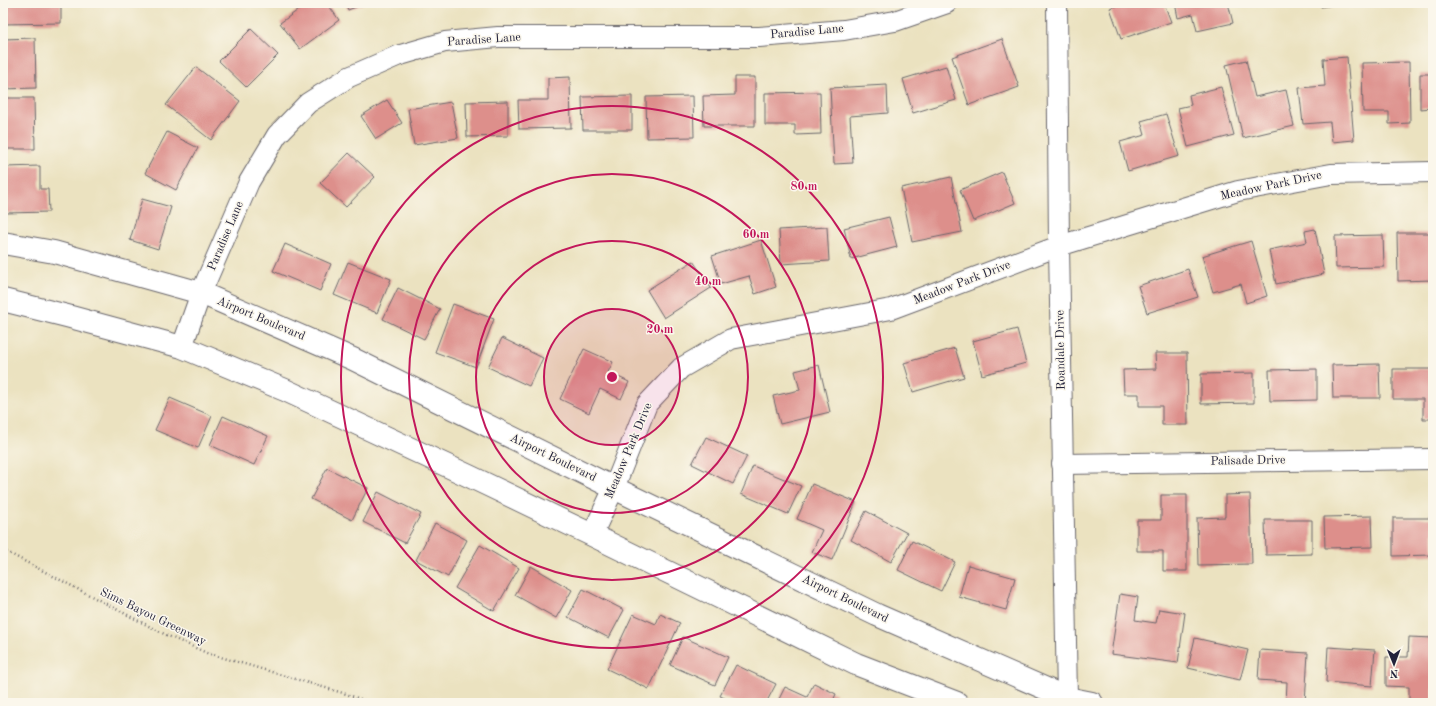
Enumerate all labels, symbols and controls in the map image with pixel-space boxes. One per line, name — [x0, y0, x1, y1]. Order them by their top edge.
street label: Paradise Lane — [770, 23, 845, 41]
street label: Paradise Lane — [447, 31, 522, 49]
street label: Meadow Park Drive — [1219, 169, 1323, 203]
text: 80 m — [791, 181, 818, 193]
street label: Paradise Lane — [206, 199, 246, 272]
text: 60 m — [743, 229, 770, 241]
street label: Meadow Park Drive — [912, 259, 1013, 307]
text: 40 m — [695, 276, 722, 288]
street label: Airport Boulevard — [215, 295, 307, 343]
street label: Roandale Drive — [1054, 309, 1068, 390]
text: 20 m — [647, 324, 674, 336]
centre of rings — [605, 370, 619, 384]
street label: Meadow Park Drive — [603, 401, 655, 501]
street label: Airport Boulevard — [508, 432, 598, 484]
street label: Palisade Drive — [1210, 454, 1286, 468]
street label: Airport Boulevard — [800, 573, 890, 625]
street label: Sims Bayou Greenway — [98, 586, 209, 648]
north arrow — [1374, 644, 1414, 684]
text: N — [1389, 667, 1398, 678]

